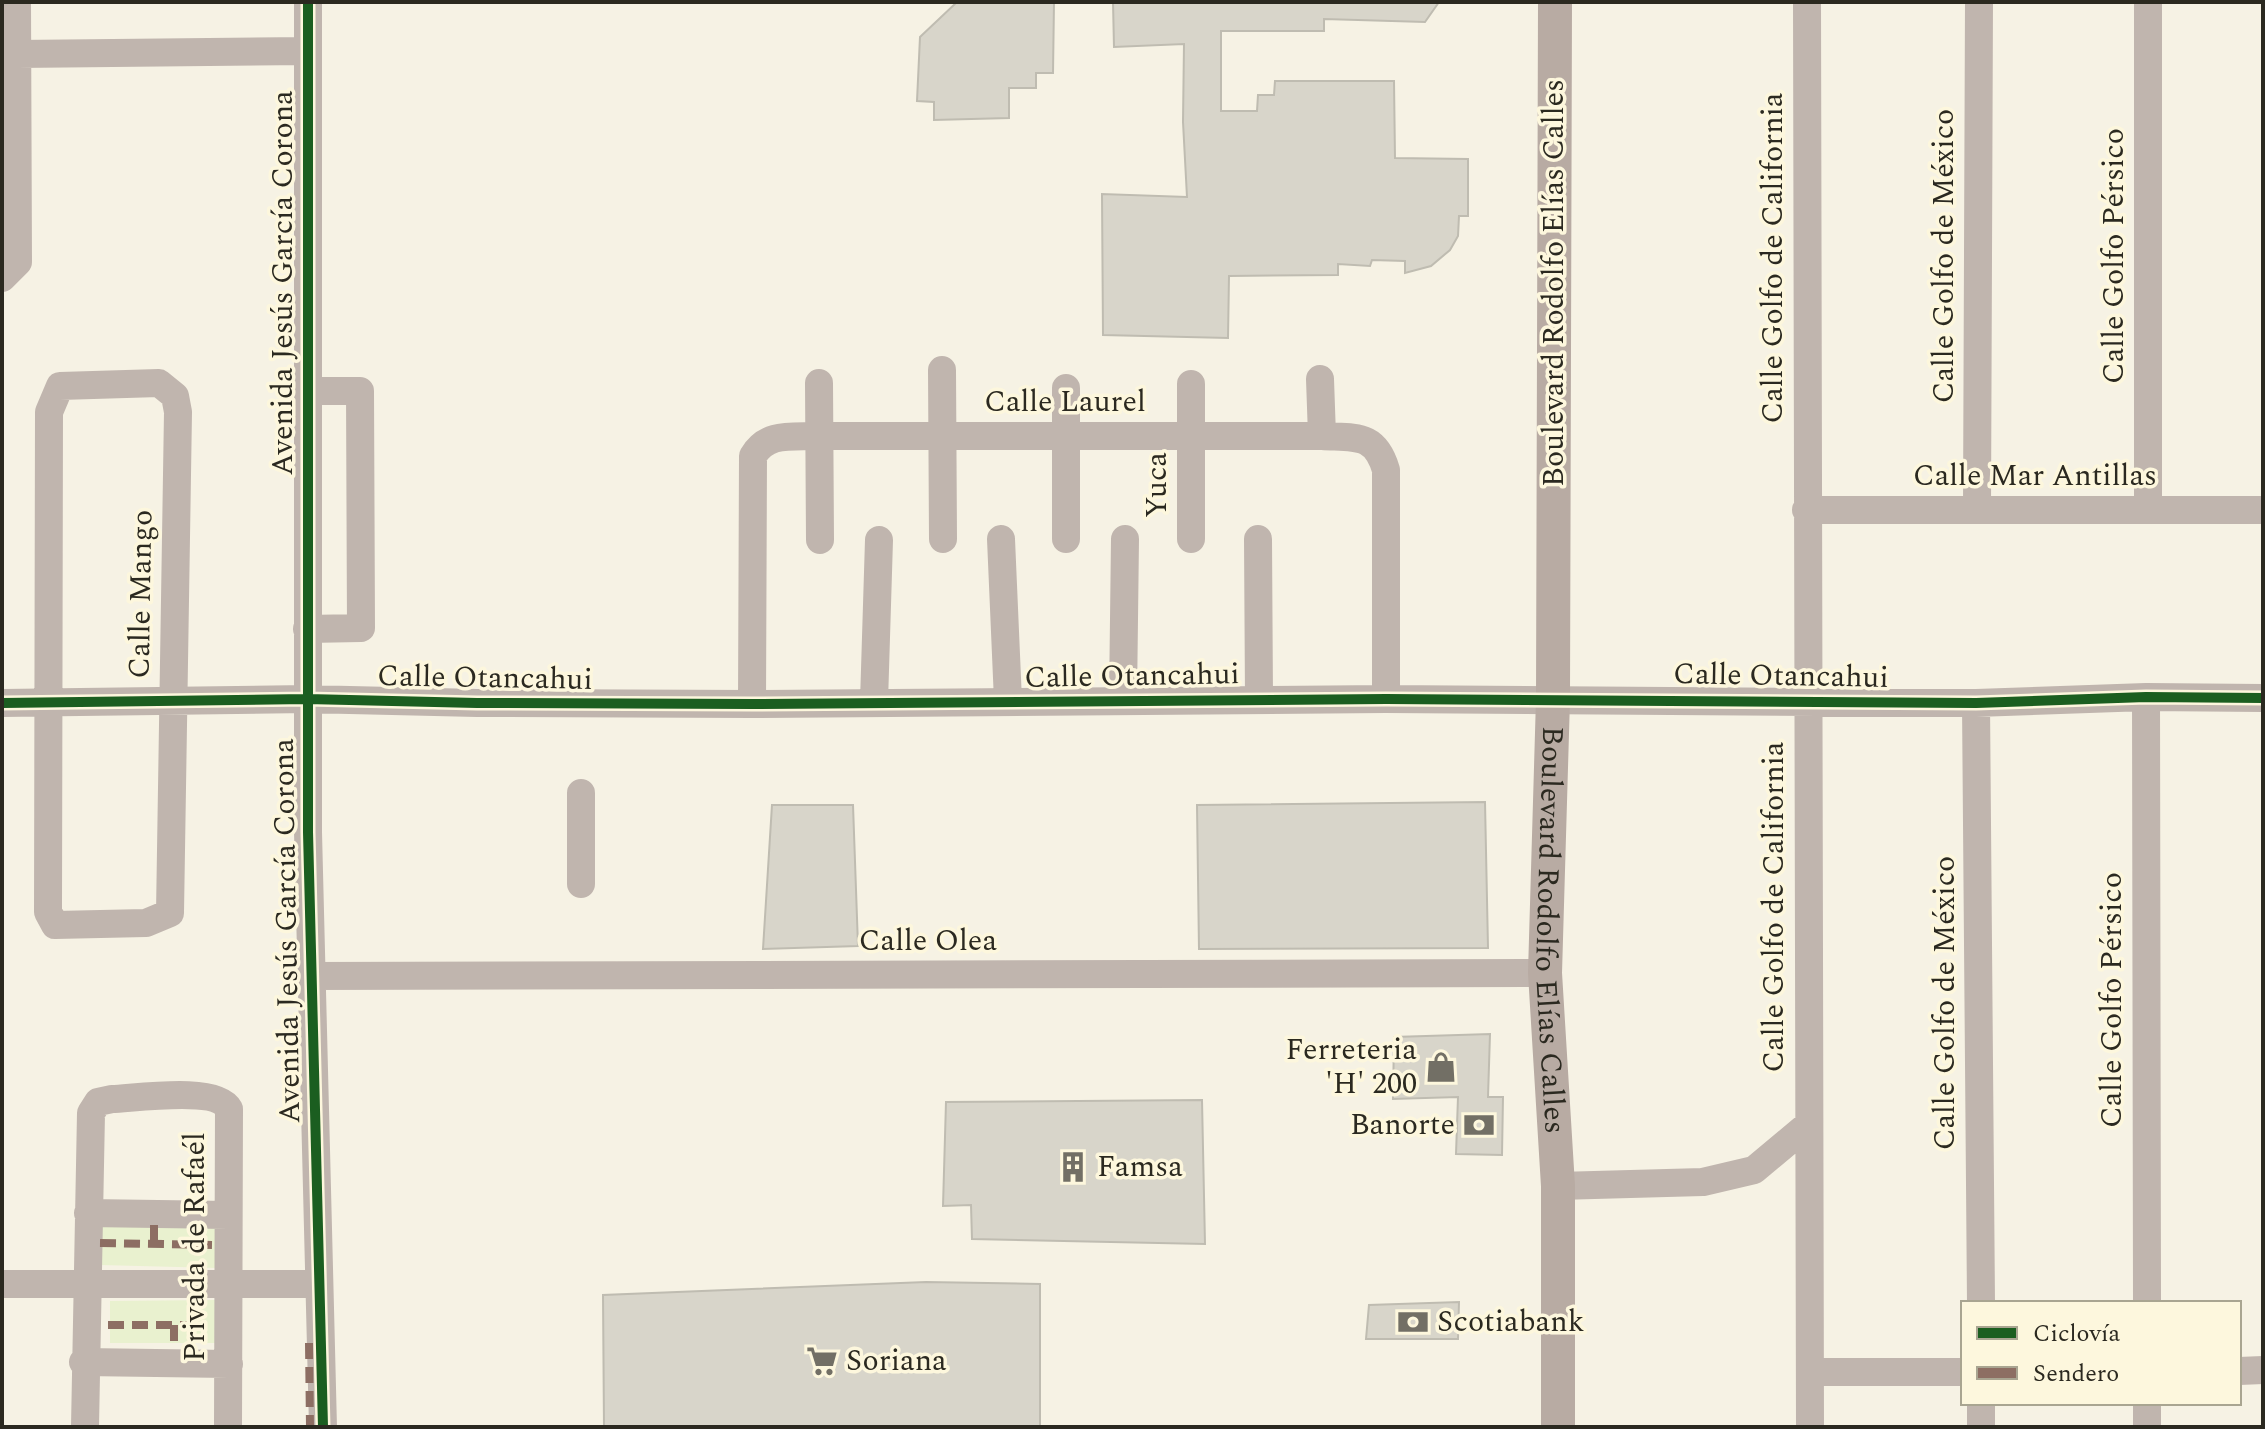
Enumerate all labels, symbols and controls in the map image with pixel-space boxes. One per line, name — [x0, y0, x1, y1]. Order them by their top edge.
street label: Boulevard Rodolfo Elías Calles — [1531, 79, 1577, 487]
street label: Avenida Jesús García Corona — [260, 90, 306, 476]
street label: Calle Golfo de California — [1750, 92, 1796, 424]
street label: Calle Golfo de México — [1921, 109, 1967, 403]
street label: Calle Golfo Pérsico — [2091, 128, 2137, 384]
street label: Calle Laurel — [984, 379, 1146, 425]
street label: Yuca — [1134, 452, 1180, 518]
street label: Calle Mar Antillas — [1913, 453, 2157, 499]
street label: Calle Mango — [117, 509, 165, 679]
street label: Calle Otancahui — [1024, 651, 1240, 701]
street label: Calle Otancahui — [1673, 651, 1889, 701]
street label: Calle Otancahui — [377, 653, 593, 703]
street label: Boulevard Rodolfo Elías Calles — [1522, 725, 1578, 1135]
street label: Avenida Jesús García Corona — [261, 738, 313, 1124]
street label: Calle Golfo de California — [1751, 741, 1797, 1073]
street label: Calle Golfo de México — [1922, 856, 1968, 1150]
street label: Calle Golfo Pérsico — [2089, 872, 2135, 1128]
street label: Calle Olea — [859, 918, 997, 964]
place label: Ferreteria 'H' 200 — [1286, 1027, 1417, 1107]
shop icon: Ferreteria 'H' 200 — [1424, 1050, 1458, 1084]
place label: Banorte — [1350, 1102, 1455, 1148]
bank icon: Banorte — [1462, 1108, 1496, 1142]
street label: Privada de Rafaél — [172, 1132, 218, 1362]
place label: Famsa — [1097, 1144, 1183, 1190]
building icon: Famsa — [1056, 1150, 1090, 1184]
place label: Scotiabank — [1437, 1299, 1584, 1345]
legend — [1961, 1301, 2241, 1405]
bank icon: Scotiabank — [1396, 1305, 1430, 1339]
text: Ciclovía — [2033, 1316, 2120, 1352]
place label: Soriana — [846, 1338, 947, 1384]
supermarket icon: Soriana — [805, 1344, 839, 1378]
text: Sendero — [2033, 1356, 2119, 1392]

